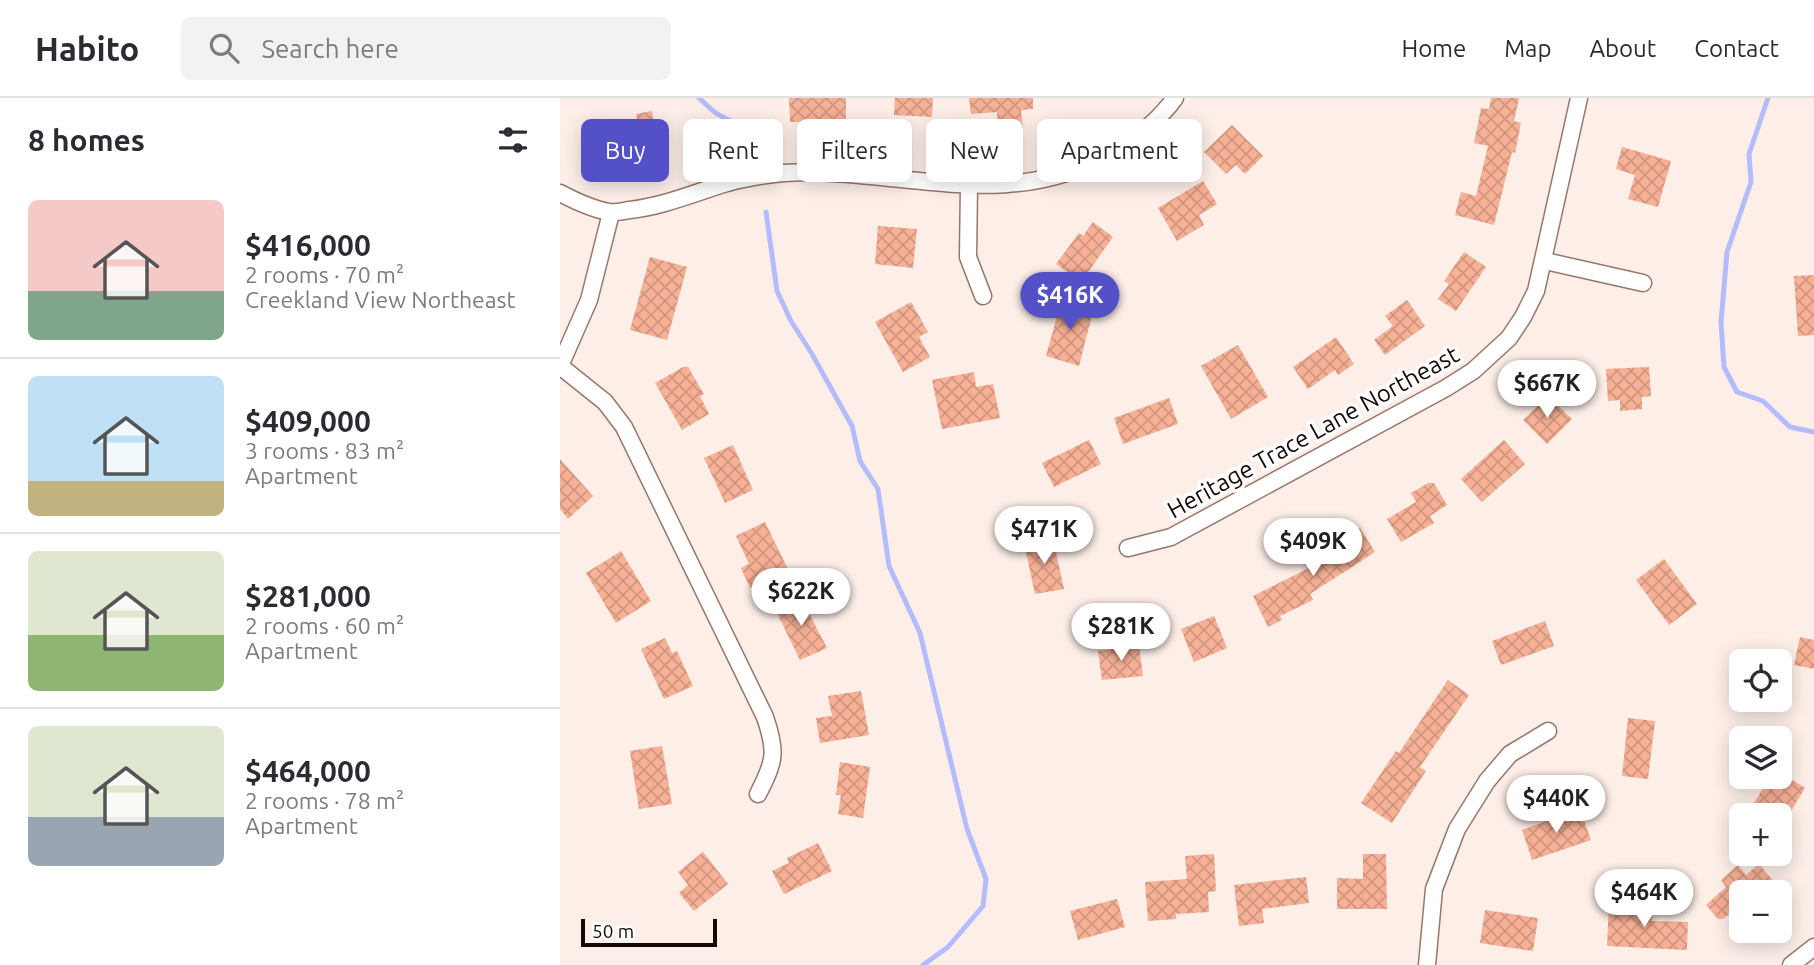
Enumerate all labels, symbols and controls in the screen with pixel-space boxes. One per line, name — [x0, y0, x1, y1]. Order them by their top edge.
search box — [181, 17, 671, 80]
icon: search — [205, 29, 243, 67]
text: Habito — [35, 30, 139, 67]
text: Search here — [261, 34, 399, 63]
text: Home — [1401, 35, 1466, 62]
text: Map — [1504, 35, 1551, 62]
text: About — [1589, 35, 1656, 62]
text: Contact — [1694, 35, 1779, 62]
chip: Buy — [581, 119, 669, 182]
chip: Rent — [683, 119, 783, 182]
chip: Filters — [797, 119, 912, 182]
chip: New — [926, 119, 1023, 182]
chip: Apartment — [1037, 119, 1202, 182]
icon: filters — [494, 121, 532, 159]
text: 8 homes — [28, 123, 145, 157]
icon: home — [84, 228, 168, 312]
text: $416,000 — [245, 228, 371, 262]
text: 2 rooms · 70 m² — [245, 262, 404, 287]
pin: $416K — [1021, 272, 1119, 332]
text: $416K — [1036, 282, 1104, 307]
text: Creekland View Northeast — [245, 287, 516, 312]
street label: Heritage Trace Lane Northeast — [1163, 340, 1464, 524]
pin: $667K — [1498, 360, 1596, 420]
text: $667K — [1513, 370, 1581, 395]
icon: home — [84, 404, 168, 488]
text: $409,000 — [245, 404, 371, 438]
text: 3 rooms · 83 m² — [245, 438, 404, 463]
text: Apartment — [245, 463, 358, 488]
pin: $471K — [995, 506, 1093, 566]
text: $471K — [1010, 516, 1078, 541]
pin: $409K — [1264, 518, 1362, 578]
text: $409K — [1279, 528, 1347, 553]
pin: $622K — [752, 568, 850, 628]
text: $622K — [767, 578, 835, 603]
icon: home — [84, 579, 168, 663]
text: $281,000 — [245, 579, 371, 613]
pin: $281K — [1072, 603, 1170, 663]
text: 2 rooms · 60 m² — [245, 613, 404, 638]
text: $281K — [1087, 613, 1155, 638]
text: Apartment — [245, 638, 358, 663]
map controls — [1729, 649, 1792, 943]
button: locate — [1729, 649, 1792, 712]
button: layers — [1729, 726, 1792, 789]
icon: home — [84, 754, 168, 838]
text: $464,000 — [245, 754, 371, 788]
pin: $440K — [1507, 776, 1605, 835]
text: $440K — [1522, 785, 1590, 810]
text: 2 rooms · 78 m² — [245, 788, 404, 813]
button: + — [1729, 803, 1792, 866]
text: Apartment — [245, 813, 358, 838]
pin: $464K — [1595, 870, 1693, 929]
text: $464K — [1610, 879, 1678, 904]
button: − — [1729, 880, 1792, 943]
scale bar — [581, 916, 718, 948]
text: 50 m — [592, 920, 634, 942]

